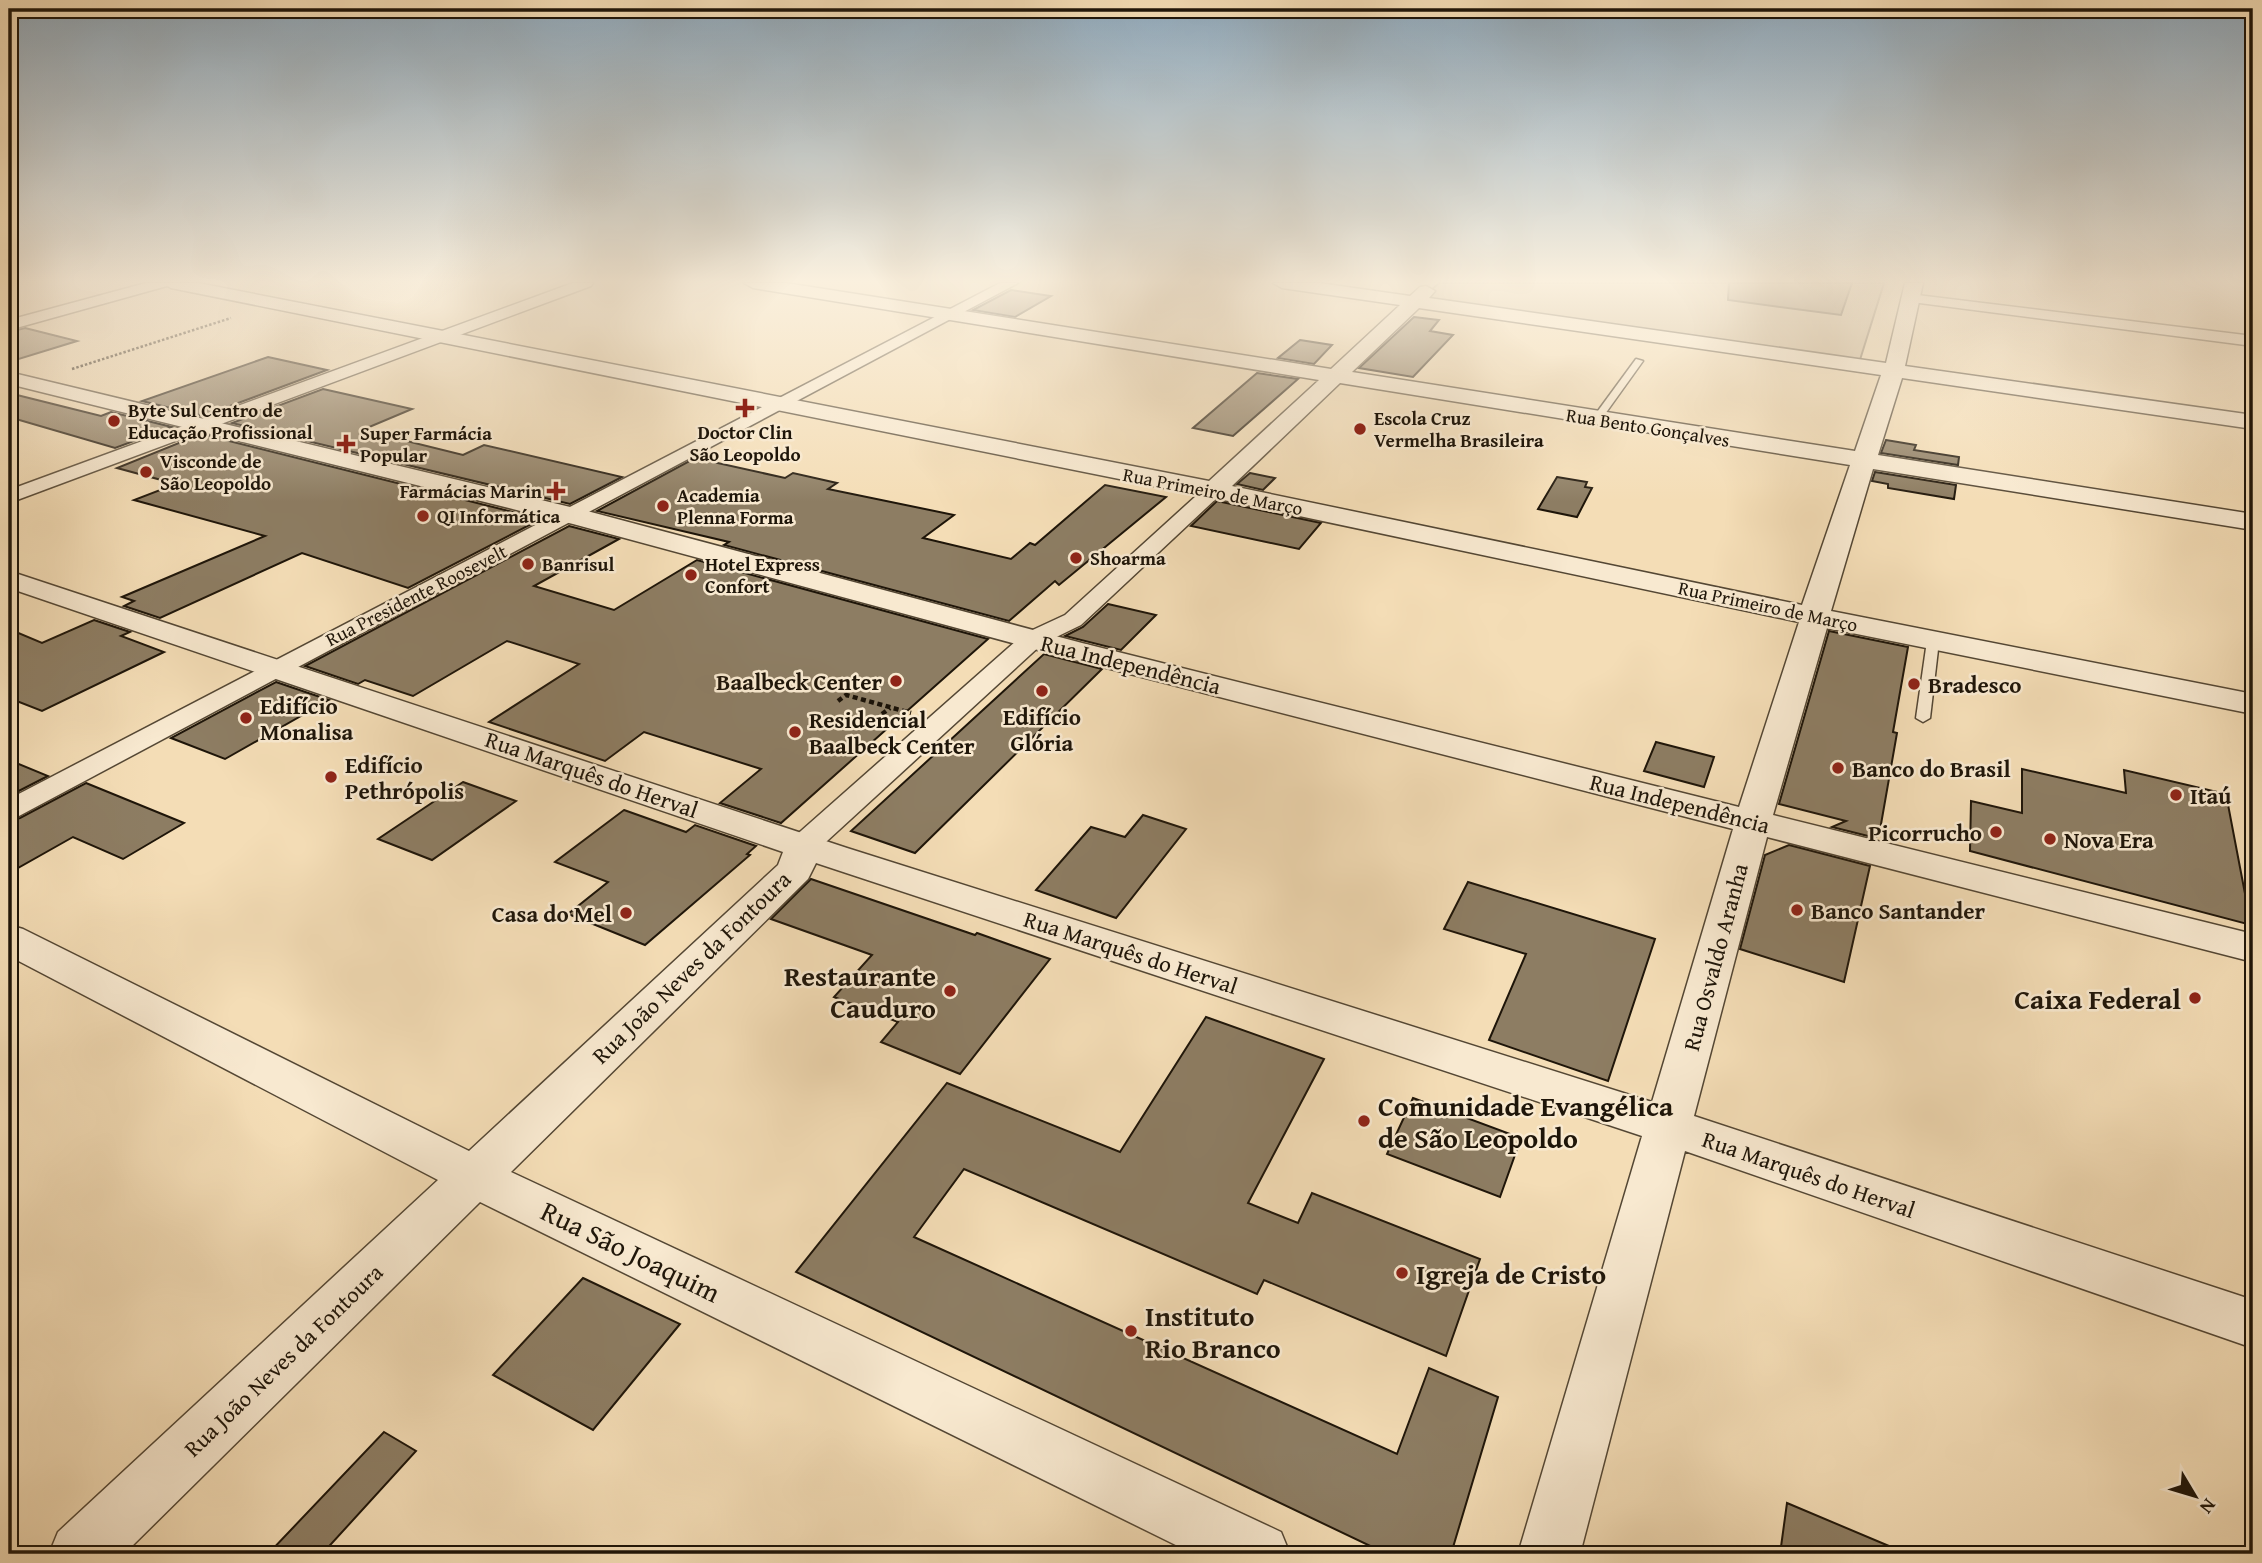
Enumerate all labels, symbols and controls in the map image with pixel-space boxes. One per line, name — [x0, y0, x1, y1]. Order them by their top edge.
place label: Byte Sul Centro de Educação Profissional — [128, 396, 313, 446]
marker: Doctor Clin São Leopoldo — [735, 398, 755, 418]
street label: Rua Bento Gonçalves — [1564, 400, 1732, 454]
place label: Escola Cruz Vermelha Brasileira — [1374, 404, 1544, 454]
marker: Byte Sul Centro de Educação Profissional — [106, 413, 122, 429]
place label: Doctor Clin São Leopoldo — [689, 418, 801, 468]
place label: Super Farmácia Popular — [360, 419, 492, 469]
marker: Escola Cruz Vermelha Brasileira — [1352, 421, 1368, 437]
marker: Super Farmácia Popular — [338, 436, 354, 452]
place label: Visconde de São Leopoldo — [160, 447, 271, 497]
street label: Rua Primeiro de Março — [1121, 460, 1305, 522]
marker: Visconde de São Leopoldo — [138, 464, 154, 480]
place label: Farmácias Marin — [400, 477, 543, 505]
place label: Academia Plenna Forma — [677, 481, 794, 531]
marker: Farmácias Marin — [548, 483, 564, 499]
marker: Academia Plenna Forma — [655, 498, 671, 514]
place label: QI Informática — [437, 502, 561, 530]
marker: QI Informática — [415, 508, 431, 524]
street label: Rua Presidente Roosevelt — [320, 537, 512, 653]
place label: Shoarma — [1090, 544, 1166, 572]
place label: Banrisul — [542, 550, 614, 578]
place label: Hotel Express Confort — [705, 550, 820, 600]
marker: Shoarma — [1068, 550, 1084, 566]
marker: Banrisul — [520, 556, 536, 572]
marker: Hotel Express Confort — [683, 567, 699, 583]
street label: Rua Primeiro de Março — [1676, 573, 1860, 639]
street label: Rua Independência — [1038, 626, 1225, 702]
place label: Baalbeck Center — [716, 665, 882, 698]
place label: Bradesco — [1928, 668, 2022, 701]
marker: Baalbeck Center — [888, 673, 904, 689]
marker: Bradesco — [1906, 676, 1922, 692]
marker: Edifício Glória — [1034, 683, 1050, 699]
place label: Edifício Monalisa — [260, 689, 354, 748]
place label: Edifício Glória — [1003, 700, 1081, 759]
place label: Residencial Baalbeck Center — [809, 703, 975, 762]
marker: Edifício Monalisa — [238, 710, 254, 726]
street label: Rua Marquês do Herval — [481, 722, 703, 826]
marker: Residencial Baalbeck Center — [787, 724, 803, 740]
place label: Edifício Pethrópolis — [345, 748, 464, 807]
place label: Banco do Brasil — [1852, 752, 2011, 785]
marker: Banco do Brasil — [1830, 760, 1846, 776]
street label: Rua Independência — [1587, 765, 1774, 841]
marker: Edifício Pethrópolis — [323, 769, 339, 785]
place label: Itaú — [2190, 779, 2232, 812]
marker: Itaú — [2168, 787, 2184, 803]
place label: Picorrucho — [1868, 816, 1982, 849]
place label: Nova Era — [2064, 823, 2154, 856]
marker: Picorrucho — [1988, 824, 2004, 840]
marker: Nova Era — [2042, 831, 2058, 847]
street label: Rua Osvaldo Aranha — [1674, 859, 1756, 1054]
street label: Rua João Neves da Fontoura — [584, 863, 798, 1071]
place label: Banco Santander — [1811, 894, 1986, 927]
place label: Casa do Mel — [492, 897, 612, 930]
street label: Rua Marquês do Herval — [1020, 902, 1242, 1002]
marker: Banco Santander — [1789, 902, 1805, 918]
marker: Casa do Mel — [618, 905, 634, 921]
place label: Restaurante Cauduro — [784, 955, 936, 1028]
place label: Caixa Federal — [2014, 978, 2181, 1019]
marker: Restaurante Cauduro — [942, 983, 958, 999]
marker: Caixa Federal — [2187, 990, 2203, 1006]
place label: Comunidade Evangélica de São Leopoldo — [1378, 1085, 1674, 1158]
marker: Comunidade Evangélica de São Leopoldo — [1356, 1113, 1372, 1129]
street label: Rua Marquês do Herval — [1698, 1122, 1920, 1226]
street label: Rua São Joaquim — [534, 1190, 728, 1312]
place label: Igreja de Cristo — [1416, 1253, 1606, 1294]
street label: Rua João Neves da Fontoura — [176, 1256, 390, 1464]
marker: Igreja de Cristo — [1394, 1265, 1410, 1281]
place label: Instituto Rio Branco — [1145, 1295, 1281, 1368]
marker: Instituto Rio Branco — [1123, 1323, 1139, 1339]
north arrow — [2160, 1462, 2230, 1532]
text: N — [2193, 1493, 2223, 1520]

